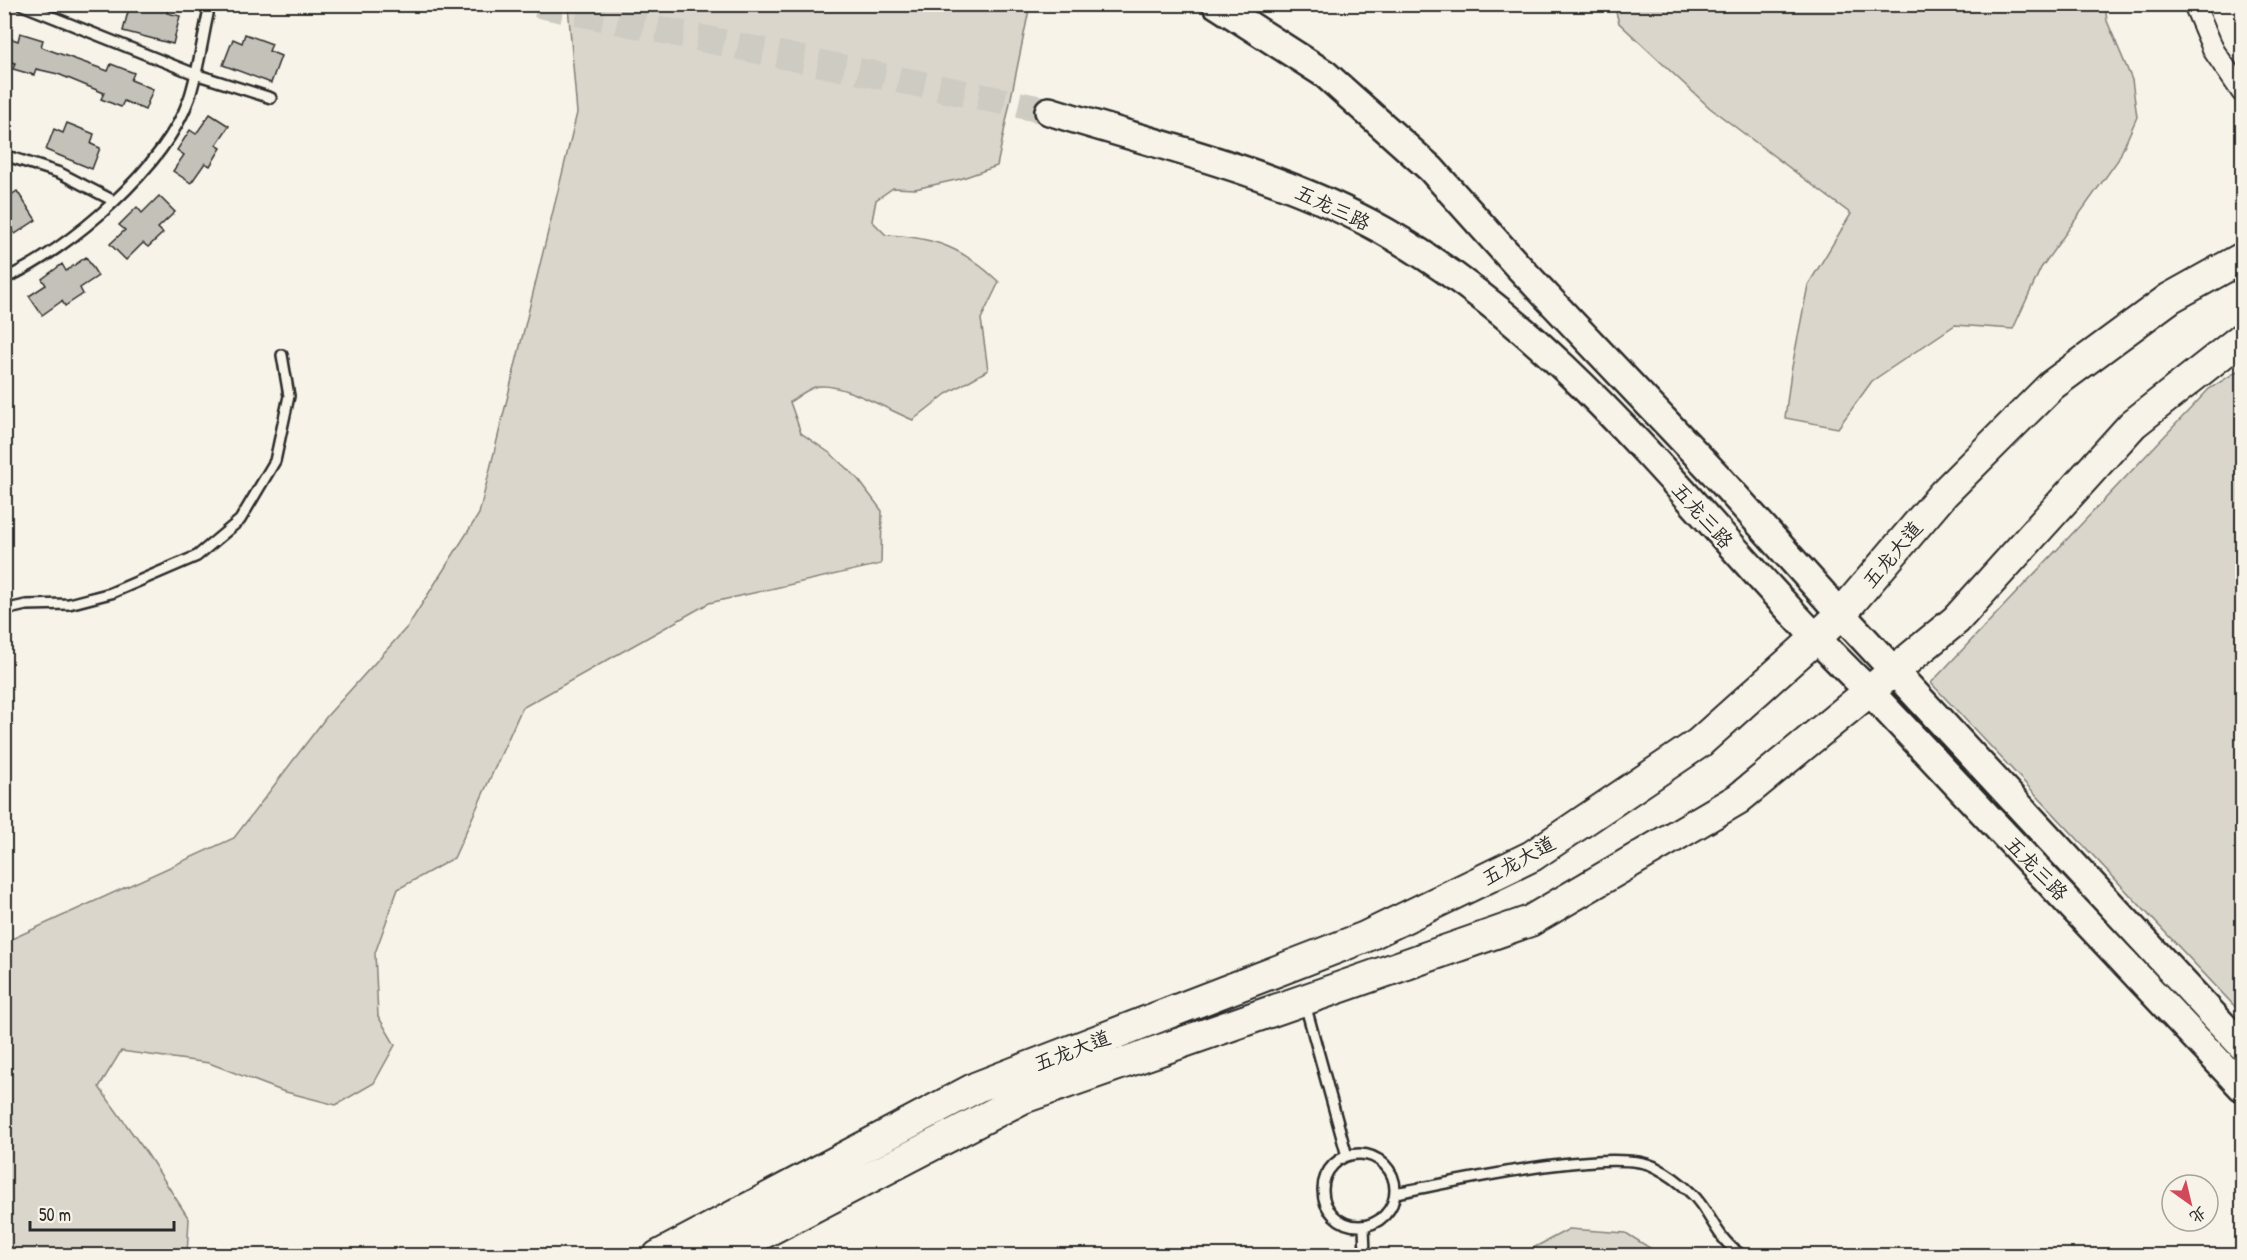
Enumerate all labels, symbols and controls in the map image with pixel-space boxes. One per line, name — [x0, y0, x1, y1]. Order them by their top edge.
street label: 五龙三路 — [1291, 178, 1376, 237]
street label: 五龙三路 — [1666, 476, 1740, 555]
street label: 五龙大道 — [1856, 515, 1928, 593]
street label: 五龙大道 — [1476, 829, 1560, 891]
street label: 五龙三路 — [2000, 830, 2075, 907]
street label: 五龙大道 — [1030, 1023, 1114, 1077]
north arrow — [2160, 1173, 2220, 1233]
scale bar — [30, 1194, 174, 1232]
text: 50 m — [39, 1202, 71, 1227]
text: 北 — [2186, 1202, 2211, 1229]

